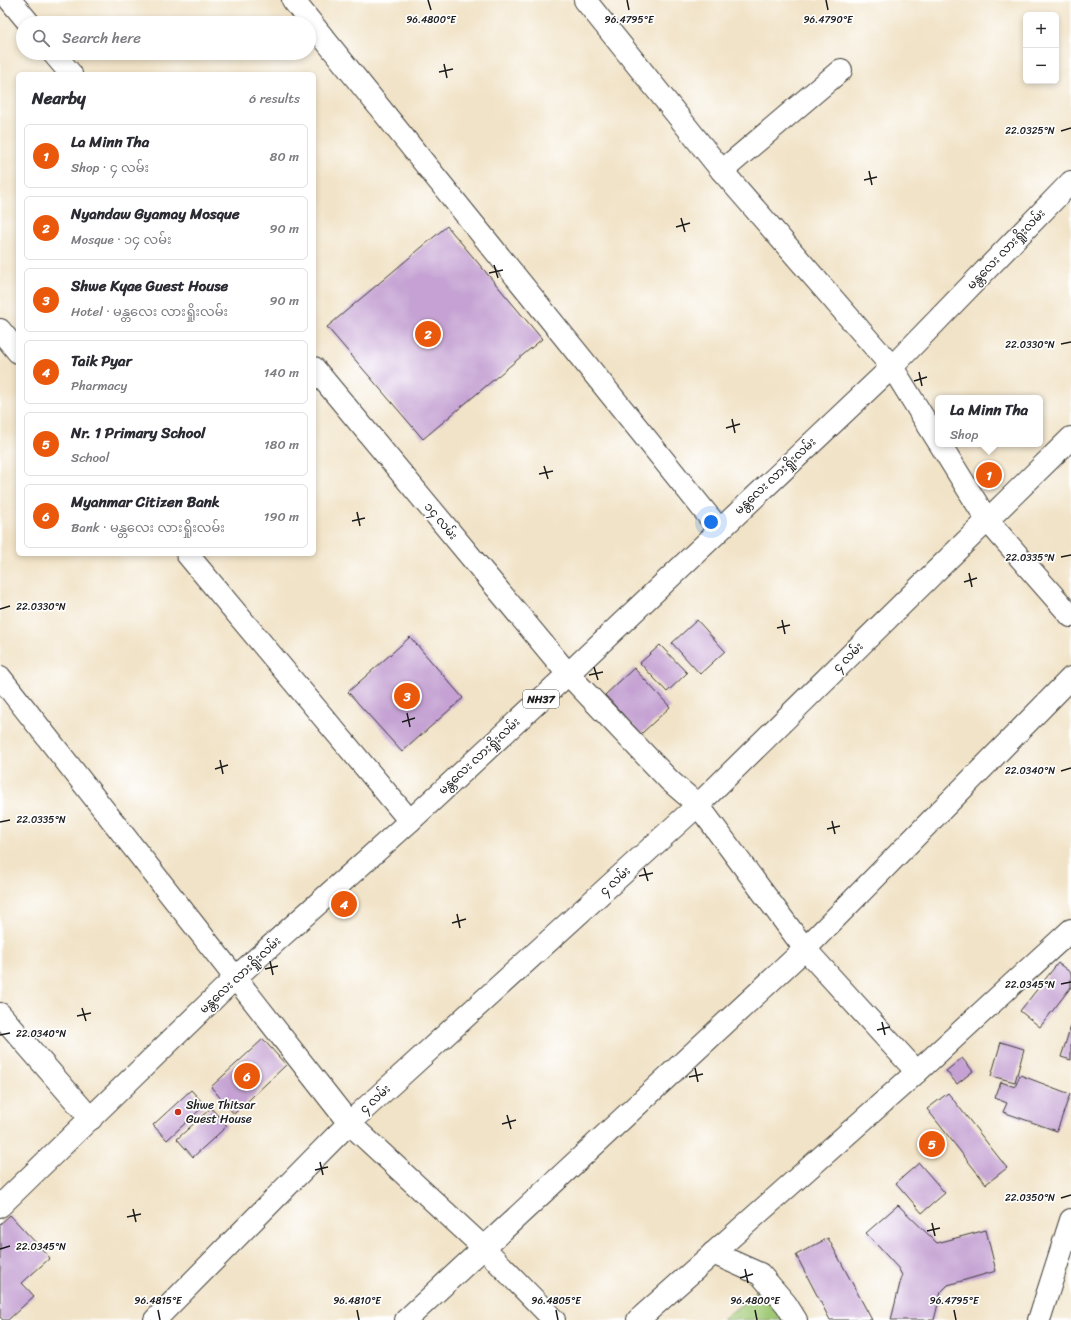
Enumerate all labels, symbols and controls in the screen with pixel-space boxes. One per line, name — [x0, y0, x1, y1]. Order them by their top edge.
text: 96.4800°E — [406, 11, 457, 29]
text: 96.4795°E — [605, 11, 655, 29]
text: 96.4790°E — [803, 11, 854, 29]
map controls — [1023, 12, 1059, 84]
button: + — [1023, 12, 1059, 48]
search box — [16, 16, 316, 60]
text: Search here — [62, 25, 141, 51]
icon: search — [30, 27, 52, 49]
button: − — [1023, 48, 1059, 84]
text: Nearby — [32, 83, 86, 113]
text: 6 results — [249, 87, 300, 110]
text: 22.0325°N — [1005, 122, 1055, 140]
text: La Minn Tha — [71, 129, 149, 155]
text: 1 — [43, 145, 49, 168]
text: 80 m — [270, 145, 299, 168]
text: Shop · ၄ လမ်း — [71, 156, 149, 179]
text: Nyandaw Gyamay Mosque — [71, 201, 240, 227]
street label: မန္တလေး လားရှိုးလမ်း — [961, 203, 1051, 295]
text: 2 — [42, 217, 50, 240]
text: 90 m — [269, 217, 299, 240]
text: Mosque · ၁၄ လမ်း — [71, 228, 171, 251]
text: Shwe Kyae Guest House — [71, 273, 228, 299]
text: 3 — [42, 289, 50, 312]
text: 90 m — [269, 289, 299, 312]
text: Hotel · မန္တလေး လားရှိုးလမ်း — [71, 300, 228, 323]
pin: 2 — [415, 319, 441, 349]
text: 22.0330°N — [1005, 336, 1055, 354]
text: Taik Pyar — [71, 348, 132, 374]
text: 4 — [42, 361, 50, 384]
text: 140 m — [264, 361, 299, 384]
text: Pharmacy — [71, 374, 127, 397]
popup — [935, 395, 1043, 447]
text: La Minn Tha — [950, 397, 1028, 423]
text: Nr. 1 Primary School — [71, 420, 205, 446]
text: Shop — [950, 423, 978, 446]
street label: မန္တလေး လားရှိုးလမ်း — [729, 432, 821, 520]
text: 5 — [42, 433, 50, 456]
text: 180 m — [264, 433, 299, 456]
text: School — [71, 446, 109, 469]
pin: 1 — [976, 460, 1002, 490]
text: Myanmar Citizen Bank — [71, 489, 220, 515]
street label: ၁၄ လမ်း — [418, 497, 464, 545]
text: 6 — [42, 505, 50, 528]
text: 190 m — [264, 505, 299, 528]
your location — [701, 512, 721, 532]
text: Bank · မန္တလေး လားရှိုးလမ်း — [71, 516, 225, 539]
text: 22.0335°N — [1005, 549, 1055, 567]
text: 22.0330°N — [16, 598, 66, 616]
street label: ၄ လမ်း — [827, 636, 869, 678]
pin: 3 — [394, 681, 420, 711]
road number: NH37 — [523, 690, 559, 708]
street label: မန္တလေး လားရှိုးလမ်း — [433, 712, 525, 800]
text: 22.0340°N — [1005, 762, 1055, 780]
text: 22.0335°N — [16, 811, 66, 829]
street label: ၄ လမ်း — [594, 861, 636, 901]
pin: 4 — [331, 889, 357, 919]
street label: မန္တလေး လားရှိုးလမ်း — [194, 931, 286, 1019]
text: 22.0345°N — [1005, 976, 1055, 994]
text: 22.0340°N — [16, 1025, 66, 1043]
pin: 6 — [234, 1061, 260, 1091]
street label: ၄ လမ်း — [354, 1079, 396, 1119]
place label: Shwe Thitsar Guest House — [186, 1094, 256, 1130]
marker: Shwe Thitsar Guest House — [173, 1107, 183, 1117]
pin: 5 — [919, 1129, 945, 1159]
text: 22.0350°N — [1005, 1189, 1055, 1207]
text: 22.0345°N — [16, 1238, 66, 1256]
text: 96.4815°E — [134, 1292, 183, 1310]
text: 96.4810°E — [333, 1292, 382, 1310]
text: 96.4805°E — [531, 1292, 582, 1310]
text: 96.4800°E — [730, 1292, 781, 1310]
text: 96.4795°E — [930, 1292, 980, 1310]

